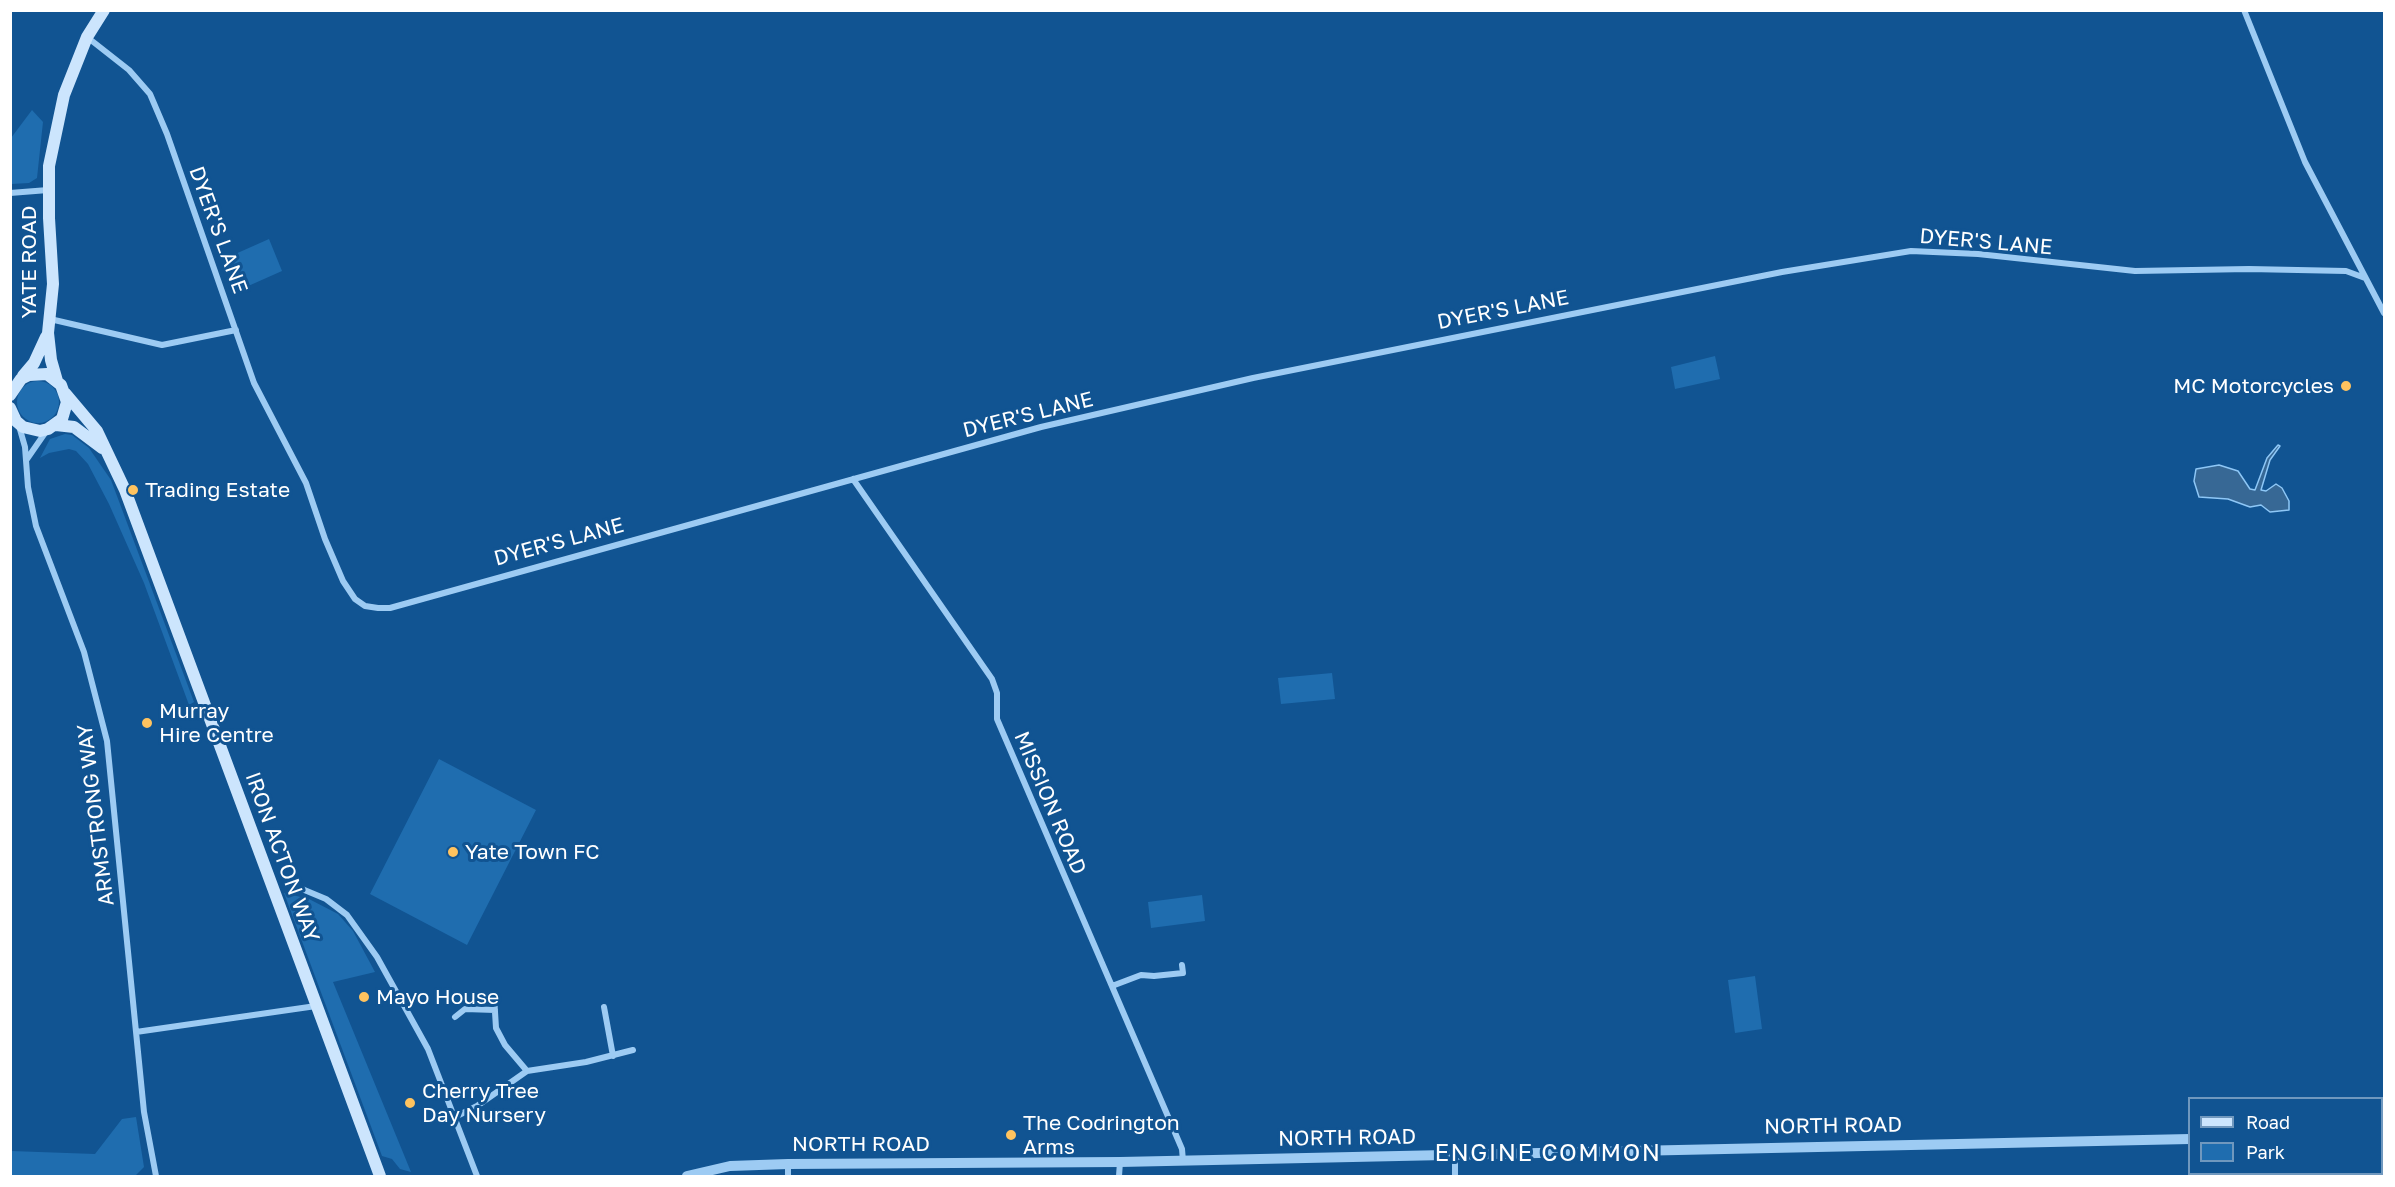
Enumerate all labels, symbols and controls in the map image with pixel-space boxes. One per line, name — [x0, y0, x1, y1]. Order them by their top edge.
street label: DYER'S LANE — [183, 163, 253, 297]
street label: YATE ROAD — [16, 206, 42, 318]
street label: DYER'S LANE — [1918, 224, 2054, 260]
street label: DYER'S LANE — [1435, 285, 1571, 335]
place label: MC Motorcycles — [2173, 373, 2334, 399]
marker: MC Motorcycles — [2339, 379, 2353, 393]
street label: DYER'S LANE — [960, 387, 1096, 443]
place label: Trading Estate — [145, 477, 290, 503]
marker: Trading Estate — [126, 483, 140, 497]
street label: DYER'S LANE — [491, 513, 627, 571]
place label: Murray Hire Centre — [159, 698, 274, 748]
marker: Murray Hire Centre — [140, 716, 154, 730]
street label: ARMSTRONG WAY — [72, 723, 120, 907]
street label: MISSION ROAD — [1009, 728, 1091, 878]
street label: IRON ACTON WAY — [240, 769, 324, 945]
place label: Yate Town FC — [465, 839, 600, 865]
marker: Yate Town FC — [446, 845, 460, 859]
place label: Mayo House — [376, 984, 499, 1010]
marker: Mayo House — [357, 990, 371, 1004]
place label: Cherry Tree Day Nursery — [422, 1078, 546, 1128]
marker: Cherry Tree Day Nursery — [403, 1096, 417, 1110]
legend — [2188, 1097, 2383, 1175]
place label: The Codrington Arms — [1023, 1110, 1180, 1160]
text: Road — [2246, 1111, 2290, 1133]
street label: NORTH ROAD — [1764, 1112, 1902, 1140]
street label: NORTH ROAD — [1278, 1124, 1416, 1152]
marker: The Codrington Arms — [1004, 1128, 1018, 1142]
street label: NORTH ROAD — [792, 1131, 930, 1157]
district label: ENGINE COMMON — [1434, 1139, 1662, 1167]
text: Park — [2246, 1141, 2285, 1163]

